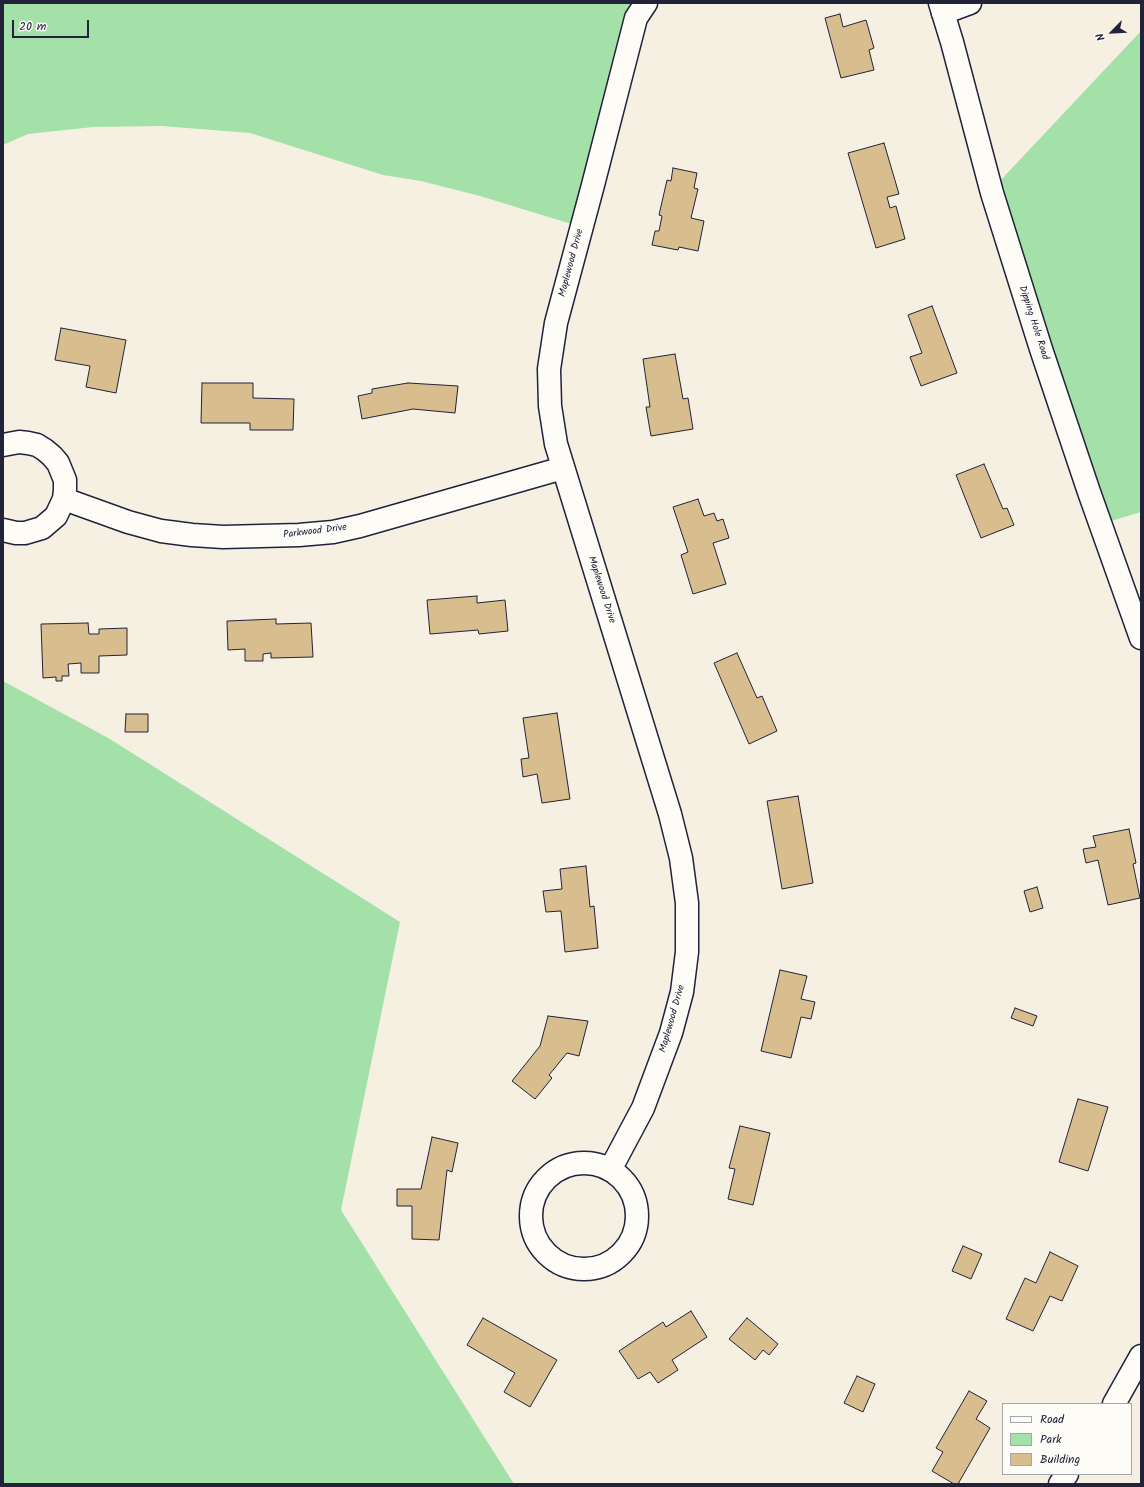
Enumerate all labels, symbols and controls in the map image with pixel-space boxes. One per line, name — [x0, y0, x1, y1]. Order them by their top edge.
scale bar — [14, 12, 91, 38]
north arrow — [1092, 12, 1132, 52]
text: 20 m — [19, 17, 46, 36]
text: N — [1091, 30, 1111, 44]
street label: Maplewood Drive — [557, 228, 587, 298]
street label: Dipping Hole Road — [1015, 284, 1051, 362]
street label: Parkwood Drive — [283, 522, 347, 542]
street label: Maplewood Drive — [584, 555, 618, 625]
street label: Maplewood Drive — [658, 984, 688, 1054]
legend — [1002, 1403, 1132, 1475]
text: Road — [1040, 1410, 1064, 1429]
text: Park — [1040, 1430, 1062, 1449]
text: Building — [1040, 1450, 1080, 1469]

